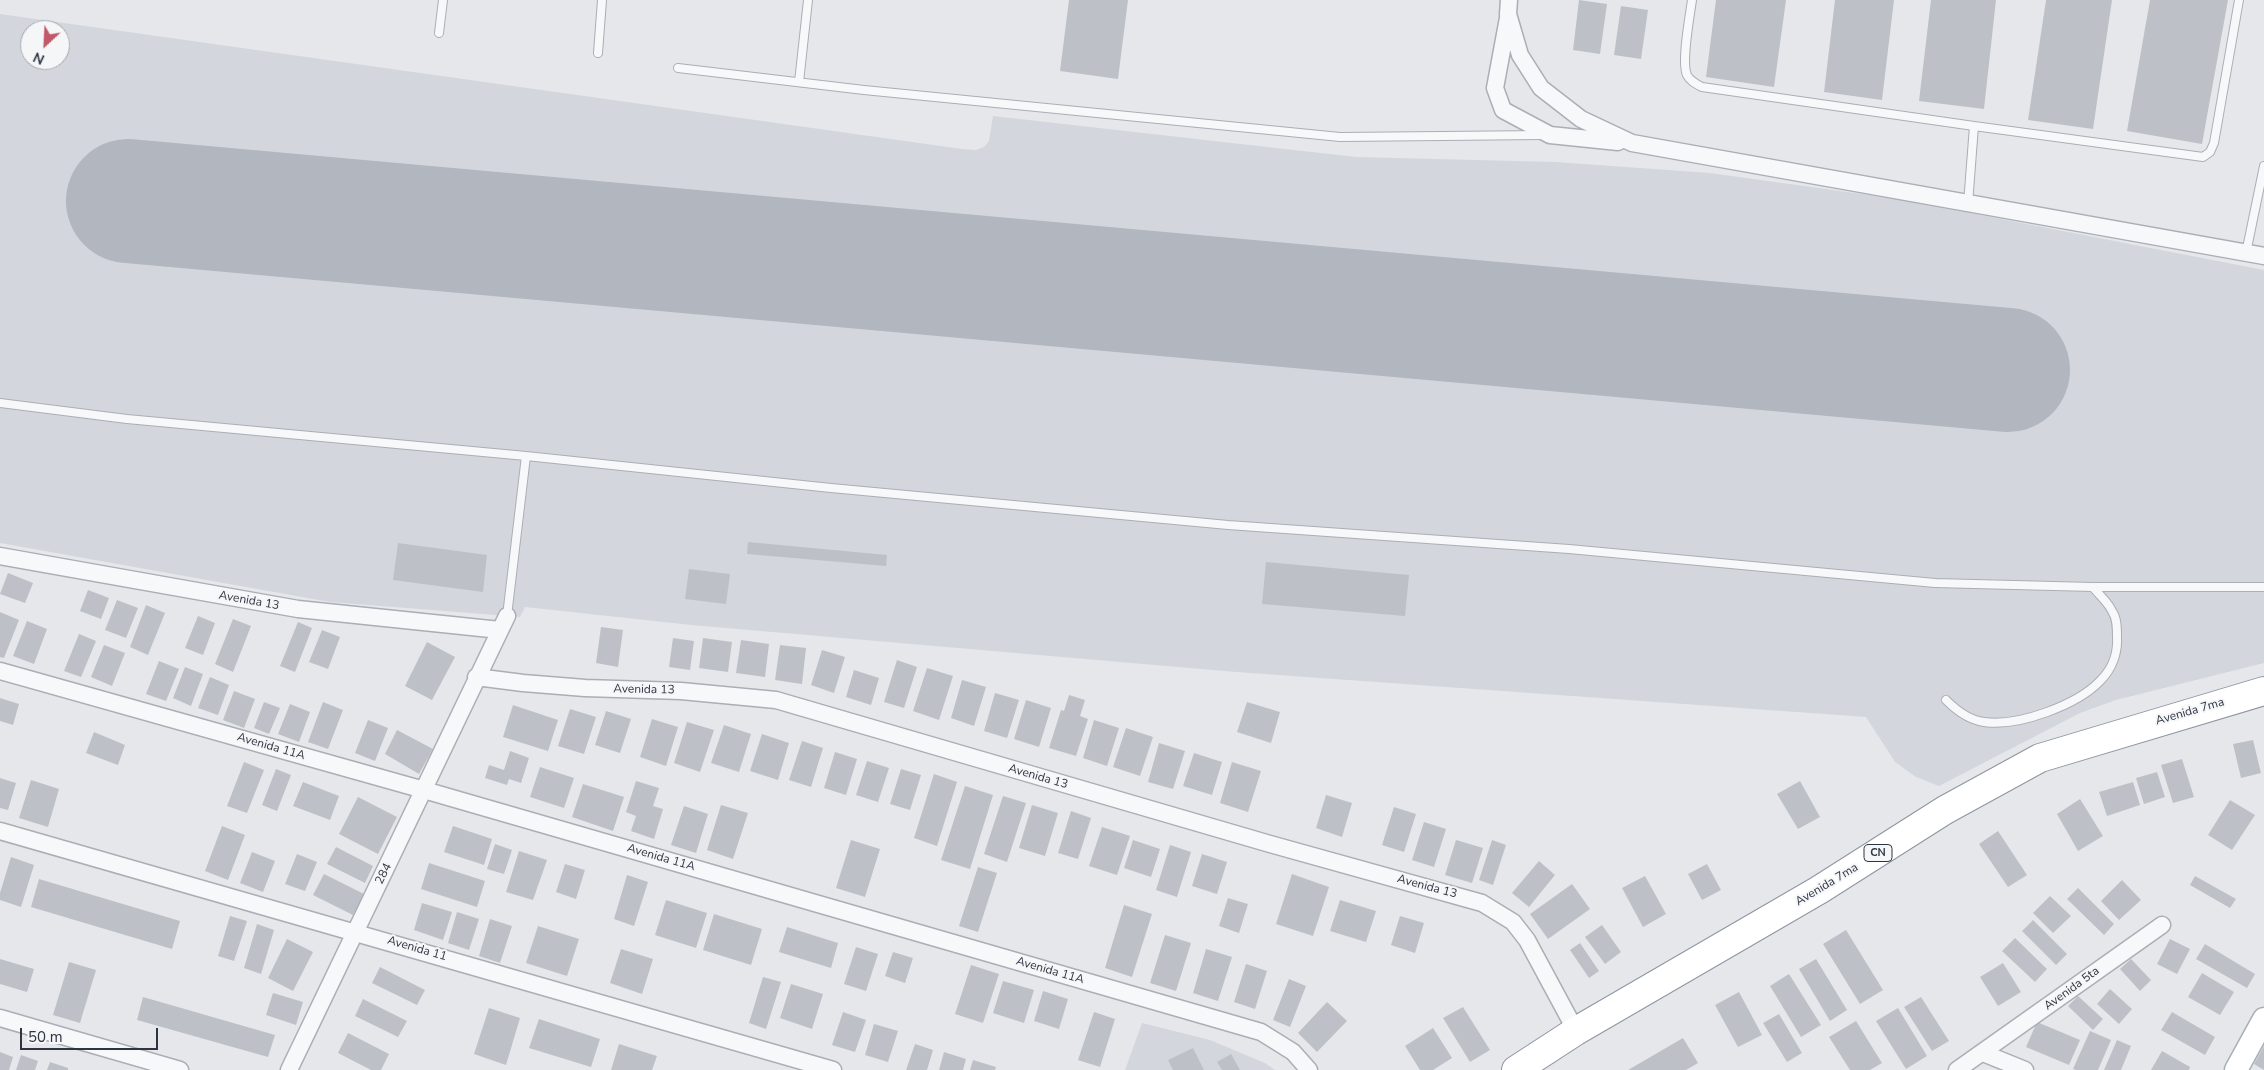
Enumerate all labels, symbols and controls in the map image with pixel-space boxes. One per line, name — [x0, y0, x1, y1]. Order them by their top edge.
north arrow — [20, 20, 70, 70]
text: N — [30, 47, 48, 69]
street label: Avenida 13 — [218, 589, 280, 613]
street label: Avenida 13 — [613, 682, 675, 698]
street label: Avenida 7ma — [2154, 695, 2226, 729]
street label: Avenida 11A — [235, 730, 307, 764]
street label: Avenida 13 — [1007, 762, 1069, 792]
street label: Avenida 11A — [625, 841, 697, 875]
road number: CN — [1864, 844, 1892, 861]
street label: 284 — [373, 861, 395, 887]
street label: Avenida 7ma — [1793, 861, 1861, 909]
street label: Avenida 13 — [1396, 872, 1458, 902]
street label: Avenida 11 — [386, 934, 448, 964]
street label: Avenida 11A — [1014, 954, 1086, 988]
street label: Avenida 5ta — [2042, 964, 2102, 1014]
scale bar — [22, 1018, 160, 1050]
text: 50 m — [28, 1027, 63, 1047]

